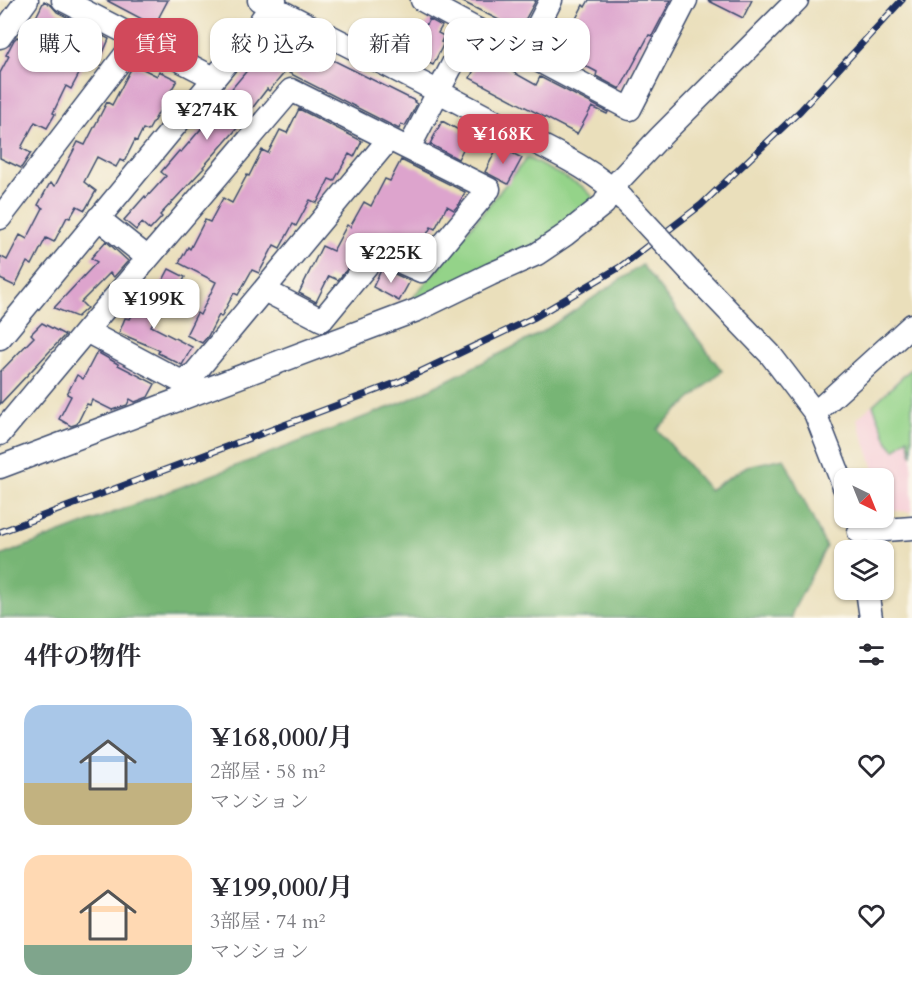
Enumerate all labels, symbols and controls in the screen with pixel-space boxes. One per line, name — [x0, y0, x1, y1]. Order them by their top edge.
chip: 購入 — [18, 18, 102, 72]
chip: 賃貸 — [114, 18, 198, 72]
chip: 絞り込み — [210, 18, 336, 72]
chip: 新着 — [348, 18, 432, 72]
chip: マンション — [444, 18, 590, 72]
pin: ¥274K — [165, 90, 249, 141]
text: ¥274K — [176, 96, 238, 123]
pin: ¥168K — [461, 114, 545, 165]
text: ¥168K — [472, 120, 534, 147]
pin: ¥225K — [349, 233, 433, 284]
text: ¥225K — [360, 239, 422, 266]
pin: ¥199K — [112, 279, 196, 330]
text: ¥199K — [123, 285, 185, 312]
north arrow — [834, 468, 894, 528]
map controls — [834, 468, 894, 600]
button: layers — [834, 540, 894, 600]
icon: filters — [855, 638, 888, 671]
text: 4件の物件 — [24, 639, 141, 674]
text: ¥168,000/月 — [210, 720, 353, 755]
icon: home — [72, 729, 144, 801]
icon: heart — [855, 749, 888, 782]
text: 2部屋 · 58 m² — [210, 758, 326, 785]
text: マンション — [210, 788, 309, 815]
text: ¥199,000/月 — [210, 870, 353, 905]
icon: home — [72, 879, 144, 951]
icon: heart — [855, 899, 888, 932]
text: 3部屋 · 74 m² — [210, 908, 326, 935]
text: マンション — [210, 938, 309, 965]

